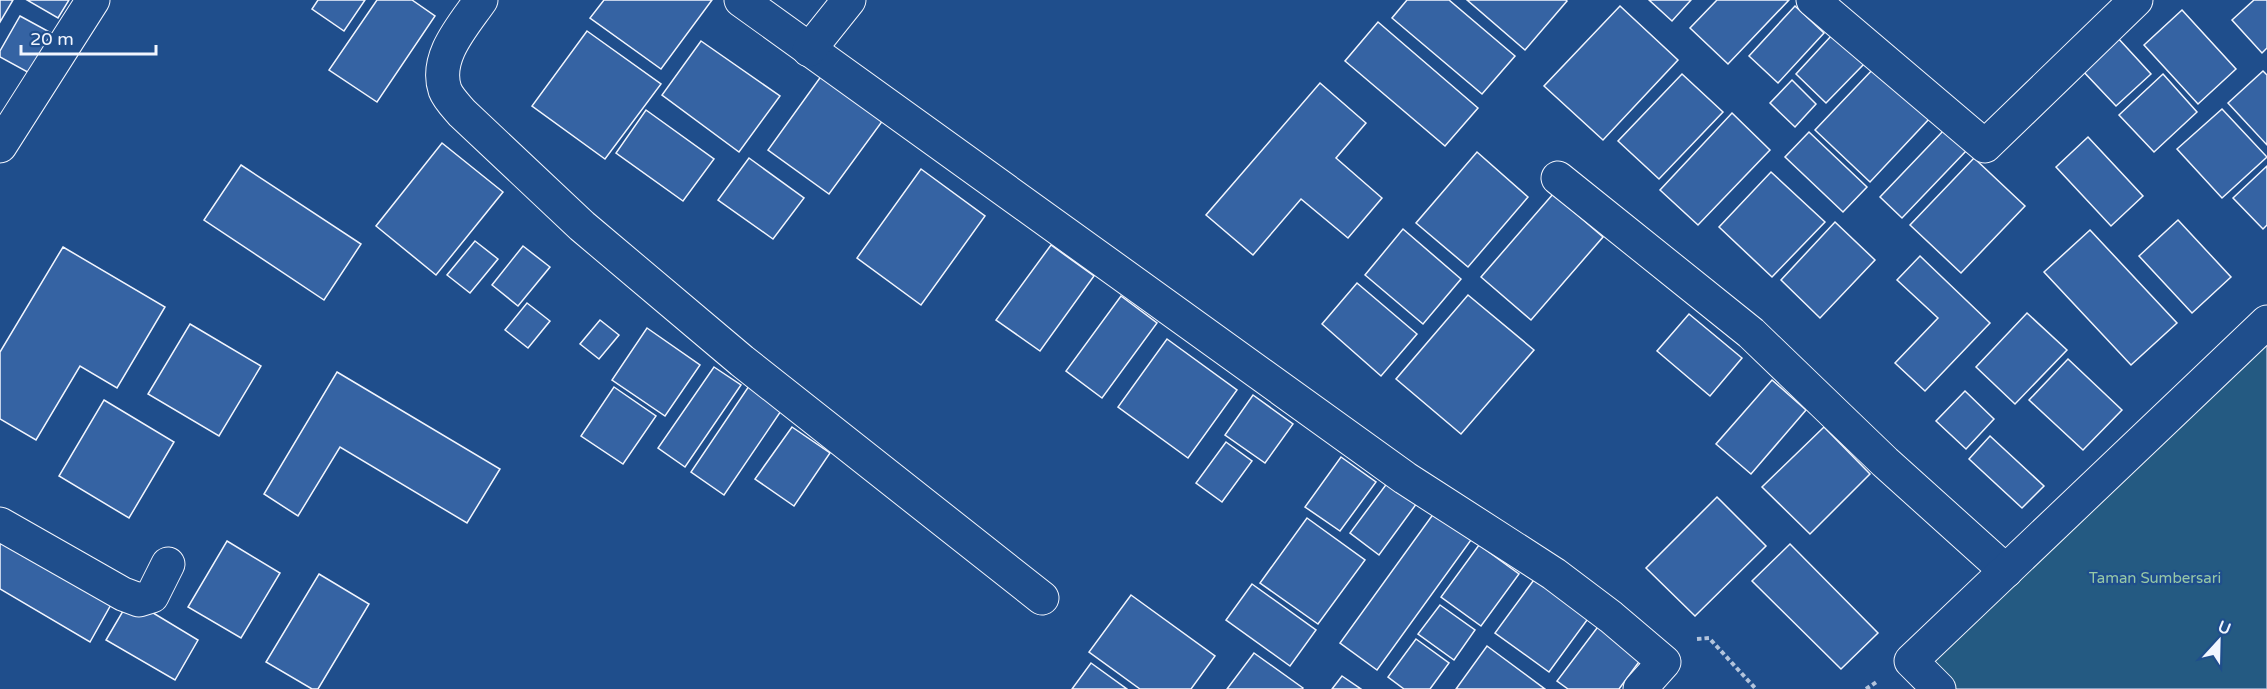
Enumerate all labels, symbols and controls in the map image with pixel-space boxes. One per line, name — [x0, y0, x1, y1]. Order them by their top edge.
scale bar — [21, 18, 156, 56]
text: 20 m — [30, 28, 74, 50]
park label: Taman Sumbersari — [2089, 569, 2221, 587]
north arrow — [2189, 611, 2249, 671]
text: U — [2215, 616, 2234, 640]

